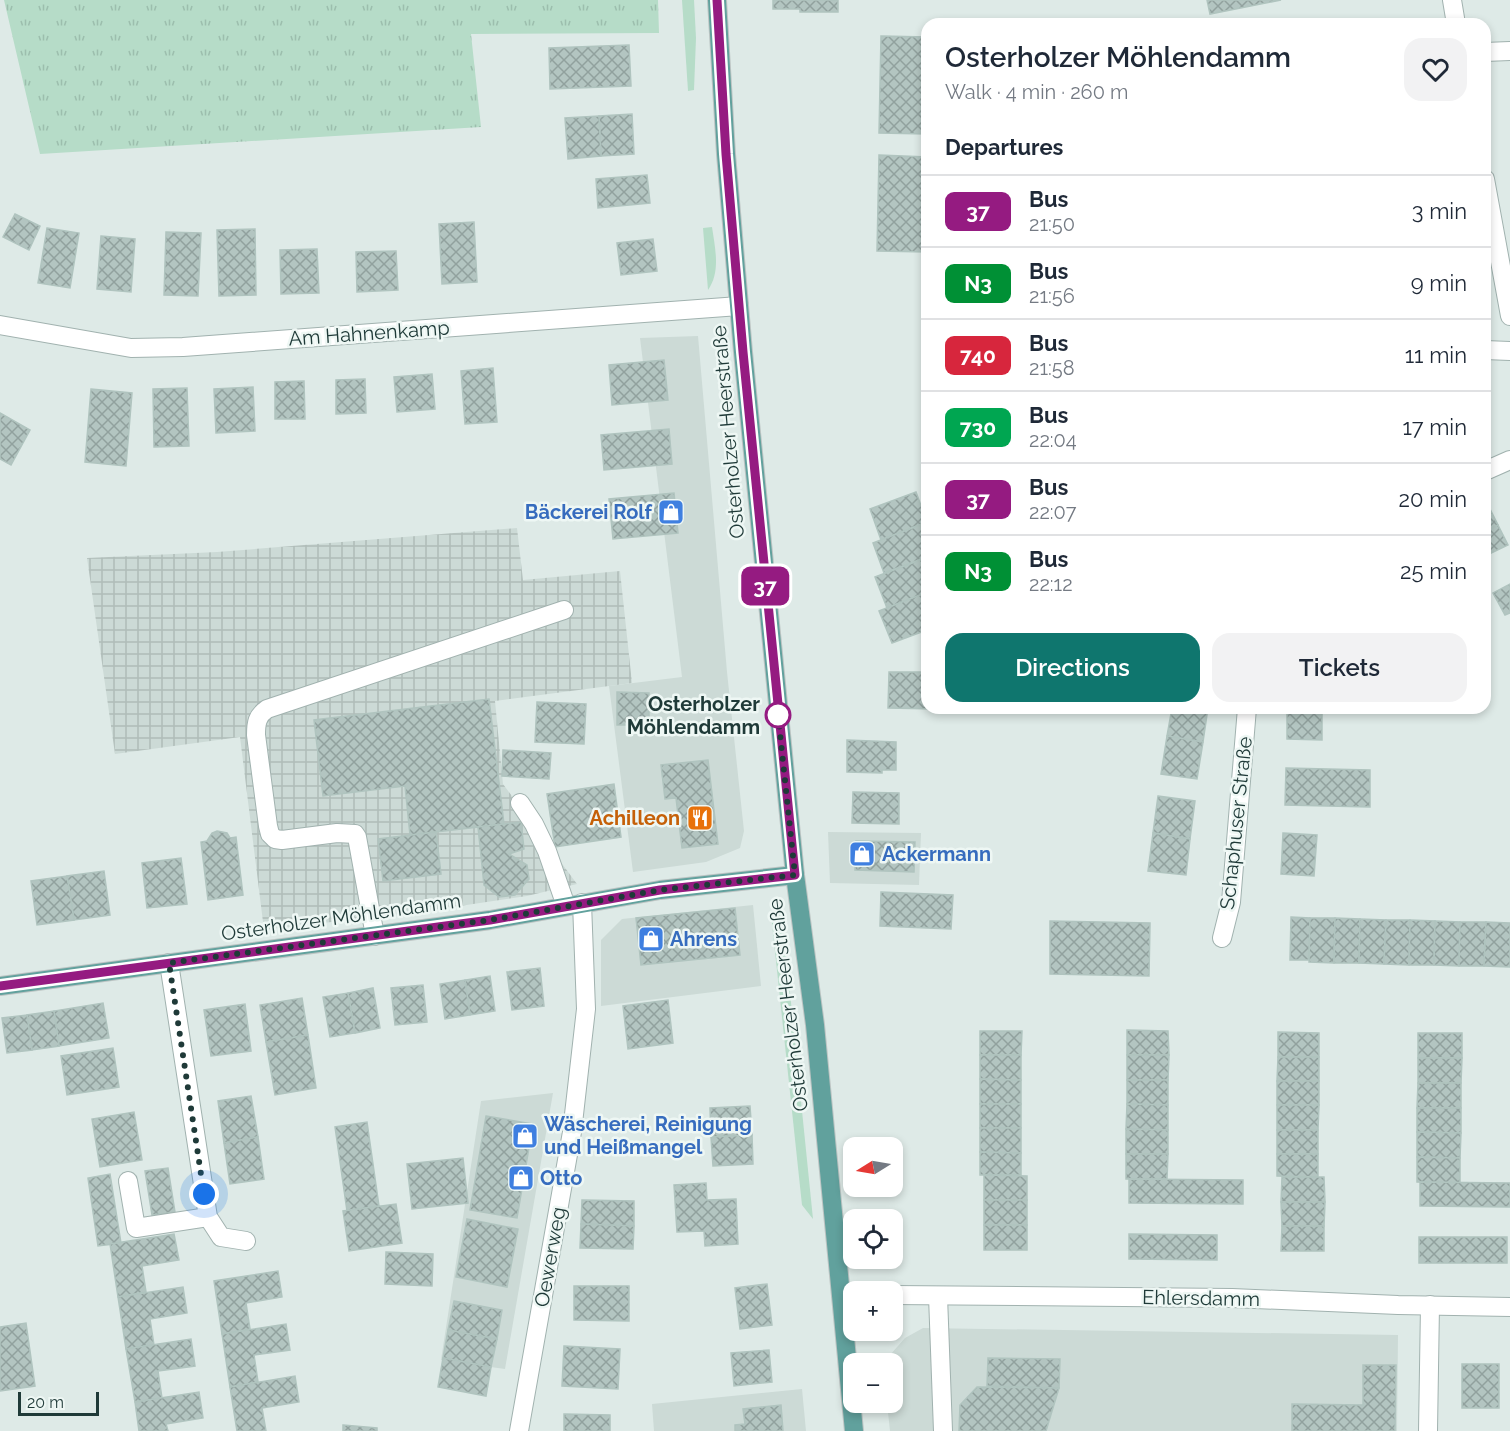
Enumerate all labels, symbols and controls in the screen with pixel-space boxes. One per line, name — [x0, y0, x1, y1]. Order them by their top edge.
button: heart — [1404, 38, 1467, 101]
text: Osterholzer Möhlendamm — [945, 41, 1291, 74]
text: Walk · 4 min · 260 m — [945, 80, 1128, 104]
text: Departures — [945, 134, 1063, 160]
text: Bus — [1029, 186, 1068, 212]
text: 3 min — [1412, 198, 1467, 224]
text: 37 — [966, 199, 990, 224]
text: 21:50 — [1029, 212, 1075, 236]
text: Bus — [1029, 258, 1068, 284]
text: 9 min — [1411, 270, 1467, 296]
text: N3 — [964, 271, 992, 296]
text: 21:56 — [1029, 284, 1075, 308]
street label: Am Hahnenkamp — [288, 315, 450, 351]
street label: Osterholzer Heerstraße — [707, 324, 749, 540]
text: Bus — [1029, 330, 1068, 356]
text: 11 min — [1405, 342, 1467, 368]
text: 740 — [960, 343, 996, 368]
text: 21:58 — [1029, 356, 1075, 380]
text: Bus — [1029, 402, 1068, 428]
text: 17 min — [1402, 414, 1467, 440]
text: 730 — [960, 415, 996, 440]
text: 22:04 — [1029, 428, 1077, 452]
text: Bus — [1029, 474, 1068, 500]
text: 20 min — [1399, 486, 1467, 512]
text: 37 — [966, 487, 990, 512]
shop icon: Bäckerei Rolf — [656, 497, 686, 527]
place label: Bäckerei Rolf — [525, 500, 653, 524]
text: 22:07 — [1029, 500, 1076, 524]
text: Bus — [1029, 546, 1068, 572]
text: 25 min — [1400, 558, 1467, 584]
text: N3 — [964, 559, 992, 584]
line badge: 37 — [738, 566, 792, 606]
text: 22:12 — [1029, 572, 1073, 596]
text: 37 — [753, 574, 777, 599]
button: Directions — [945, 633, 1200, 702]
button: Tickets — [1212, 633, 1467, 702]
place label: Osterholzer Möhlendamm — [627, 692, 760, 739]
marker: Osterholzer Möhlendamm — [765, 702, 791, 728]
street label: Schaphuser Straße — [1215, 735, 1257, 911]
restaurant icon: Achilleon — [685, 803, 715, 833]
place label: Achilleon — [590, 806, 680, 830]
shop icon: Ackermann — [847, 839, 877, 869]
place label: Ackermann — [882, 842, 991, 866]
street label: Osterholzer Möhlendamm — [220, 888, 462, 946]
street label: Osterholzer Heerstraße — [763, 897, 813, 1113]
shop icon: Ahrens — [636, 924, 666, 954]
place label: Ahrens — [670, 927, 737, 951]
place label: Wäscherei, Reinigung und Heißmangel — [544, 1112, 752, 1159]
shop icon: Wäscherei, Reinigung und Heißmangel — [510, 1121, 540, 1151]
north arrow — [843, 1137, 903, 1197]
map controls — [843, 1137, 903, 1413]
shop icon: Otto — [506, 1163, 536, 1193]
place label: Otto — [540, 1166, 582, 1190]
your location — [189, 1179, 219, 1209]
street label: Oewerweg — [529, 1205, 571, 1309]
button: locate — [843, 1209, 903, 1269]
button: + — [843, 1281, 903, 1341]
street label: Ehlersdamm — [1142, 1285, 1260, 1311]
button: − — [843, 1353, 903, 1413]
scale bar — [18, 1389, 99, 1416]
text: 20 m — [27, 1393, 64, 1412]

